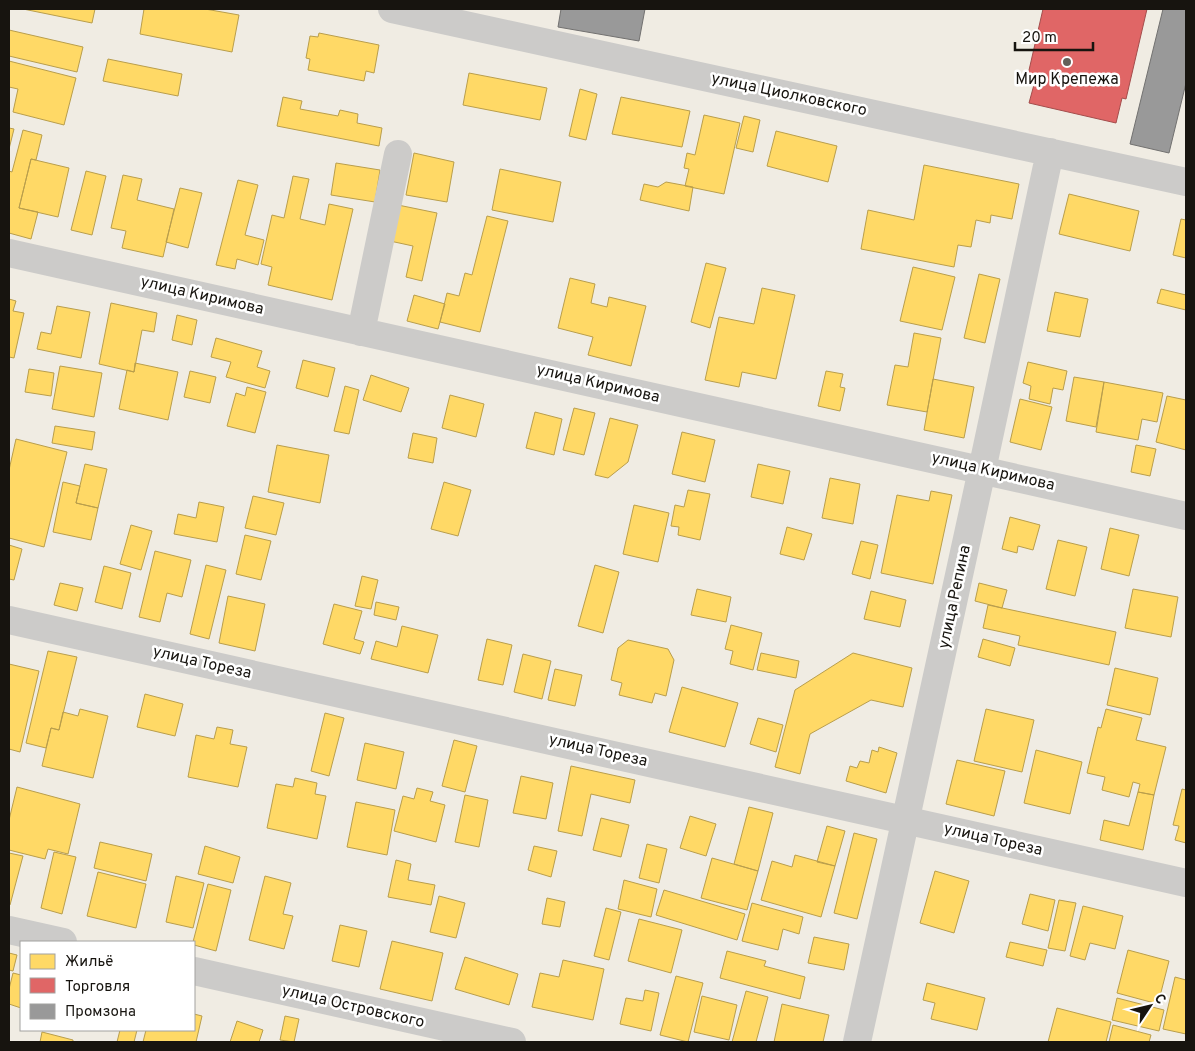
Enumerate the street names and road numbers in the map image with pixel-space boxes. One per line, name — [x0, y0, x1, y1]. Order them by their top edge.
street label: улица Циолковского — [709, 69, 869, 121]
street label: улица Киримова — [138, 272, 266, 320]
street label: улица Киримова — [534, 360, 662, 408]
street label: улица Киримова — [929, 448, 1057, 496]
street label: улица Репина — [934, 543, 976, 651]
street label: улица Тореза — [151, 642, 253, 684]
street label: улица Тореза — [547, 730, 649, 772]
street label: улица Тореза — [942, 819, 1044, 861]
street label: улица Островского — [280, 981, 426, 1033]

